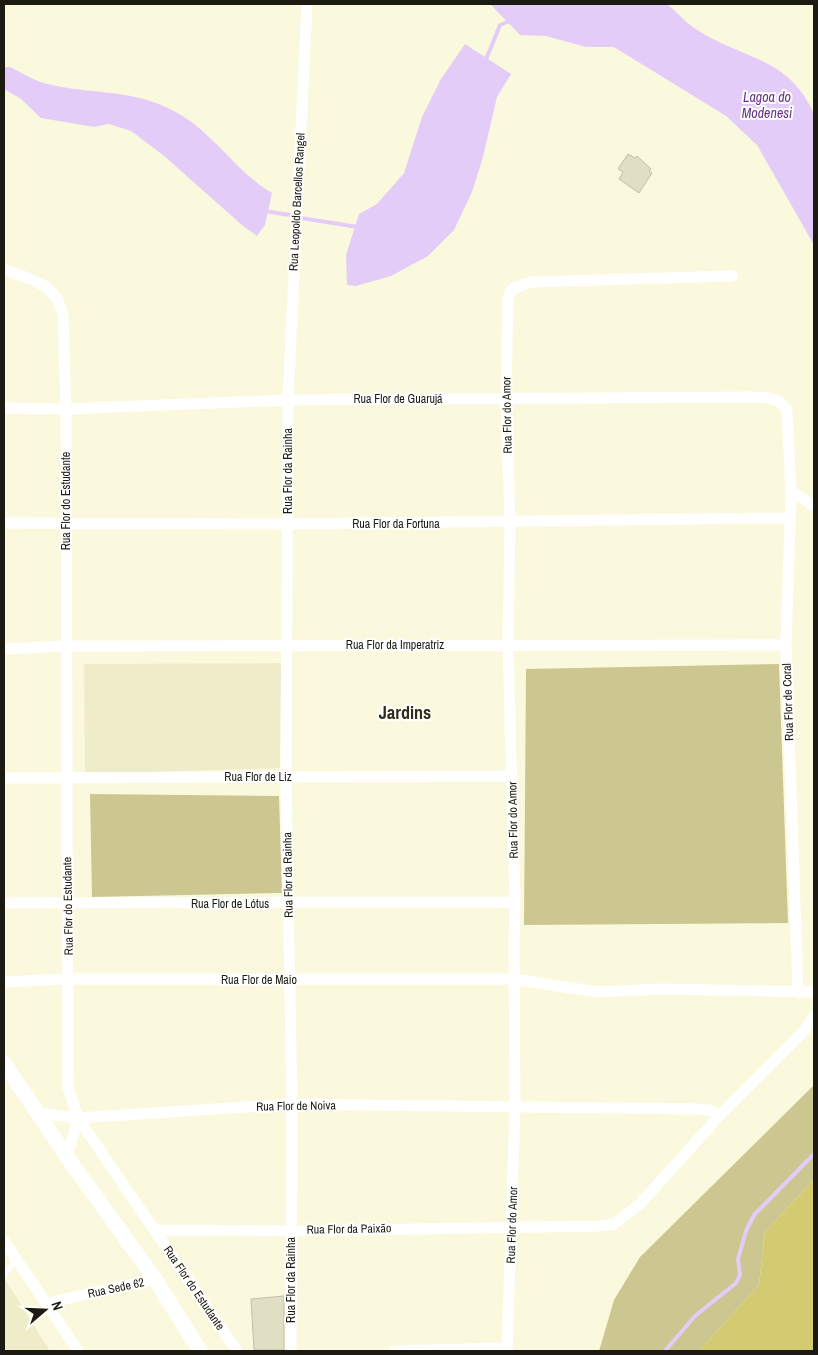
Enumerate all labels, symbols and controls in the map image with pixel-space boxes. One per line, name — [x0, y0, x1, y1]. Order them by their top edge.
water label: Lagoa do Modenesi — [742, 88, 793, 122]
street label: Rua Leopoldo Barcellos Rangel — [285, 132, 309, 272]
street label: Rua Flor do Amor — [498, 376, 516, 454]
street label: Rua Flor de Guarujá — [353, 391, 443, 407]
street label: Rua Flor da Rainha — [280, 428, 296, 514]
street label: Rua Flor do Estudante — [58, 452, 74, 550]
street label: Rua Flor da Fortuna — [352, 516, 440, 532]
street label: Rua Flor da Imperatriz — [346, 637, 444, 653]
street label: Rua Flor de Coral — [779, 663, 797, 741]
district label: Jardins — [379, 700, 431, 725]
street label: Rua Flor de Liz — [224, 769, 292, 785]
street label: Rua Flor do Amor — [504, 781, 522, 859]
street label: Rua Flor da Rainha — [279, 831, 297, 918]
street label: Rua Flor do Estudante — [59, 857, 77, 955]
street label: Rua Flor de Lótus — [191, 896, 269, 912]
street label: Rua Flor de Maio — [221, 972, 297, 988]
street label: Rua Flor de Noiva — [256, 1097, 337, 1115]
street label: Rua Flor do Amor — [503, 1185, 521, 1264]
street label: Rua Flor da Paixão — [306, 1220, 392, 1238]
street label: Rua Flor da Rainha — [283, 1237, 299, 1323]
street label: Rua Flor do Estudante — [160, 1243, 228, 1333]
street label: Rua Sede 62 — [86, 1274, 146, 1302]
north arrow — [20, 1285, 70, 1335]
text: N — [47, 1299, 67, 1313]

